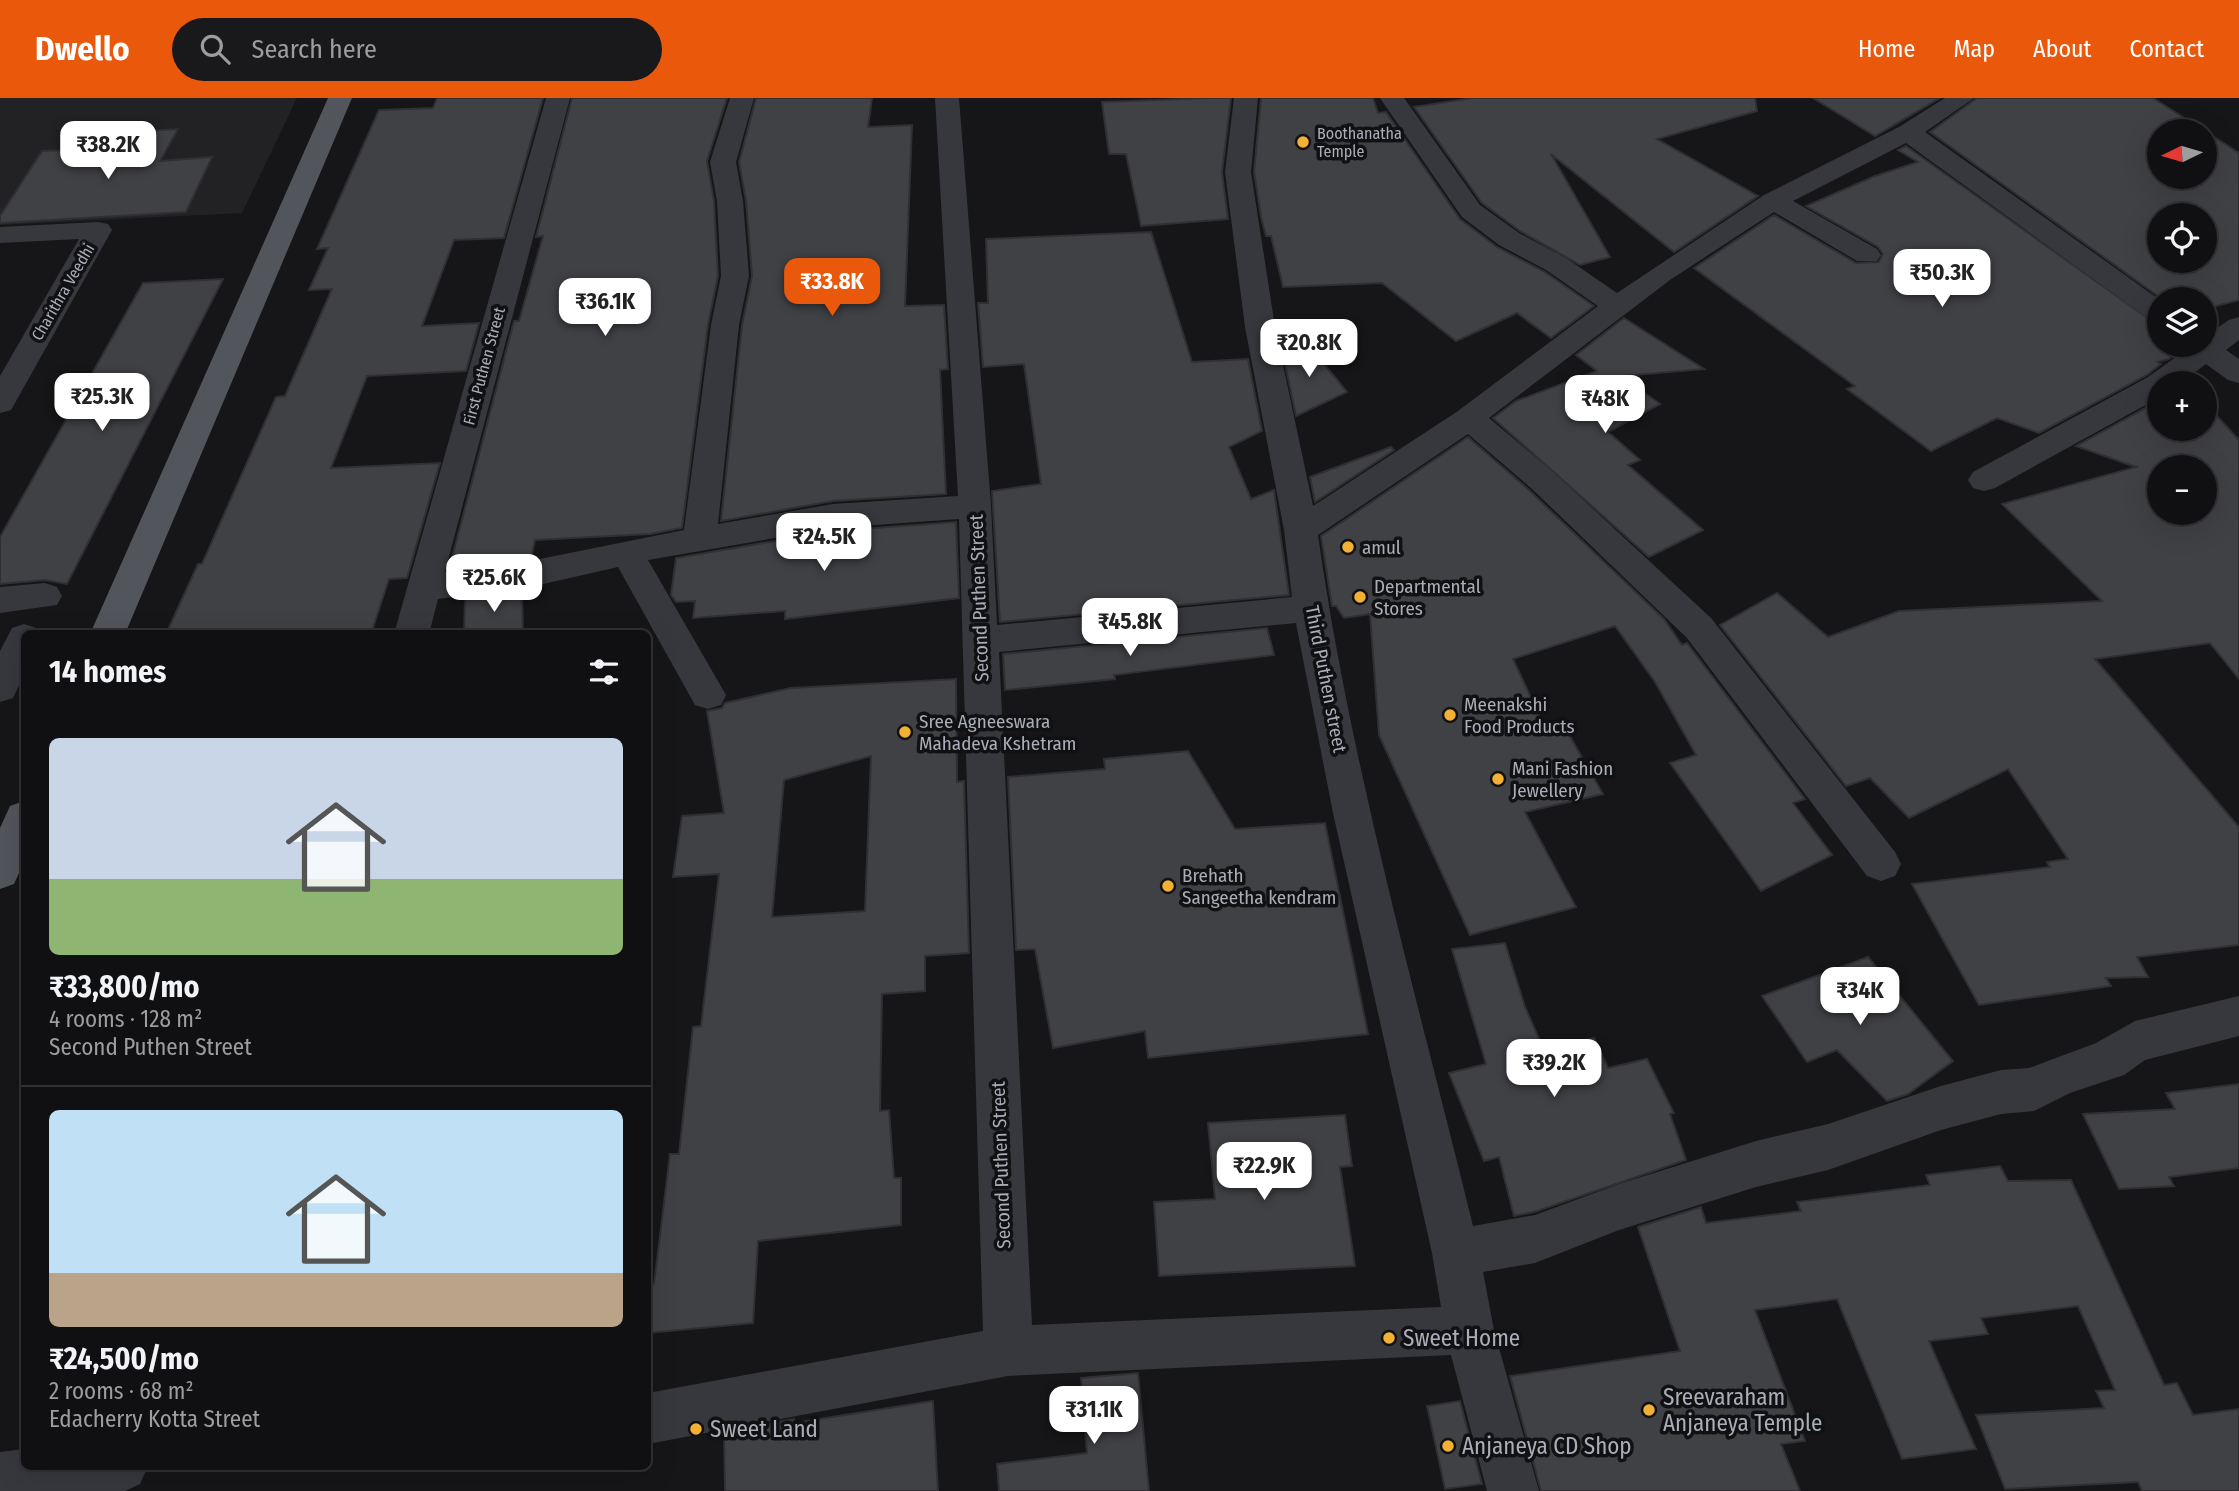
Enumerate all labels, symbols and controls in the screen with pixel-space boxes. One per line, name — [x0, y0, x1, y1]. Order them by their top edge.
search box — [172, 18, 662, 81]
text: Dwello — [35, 29, 130, 69]
icon: search — [196, 30, 234, 68]
text: Search here — [252, 34, 377, 65]
text: Home — [1858, 35, 1915, 63]
text: Map — [1953, 35, 1995, 63]
text: About — [2033, 35, 2091, 63]
text: Contact — [2129, 35, 2204, 63]
north arrow — [2147, 119, 2217, 189]
map controls — [2147, 119, 2217, 525]
pin: ₹38.2K — [51, 122, 165, 181]
place label: Boothanatha Temple — [1317, 124, 1402, 161]
text: ₹38.2K — [76, 130, 140, 158]
marker: Boothanatha Temple — [1295, 134, 1311, 150]
button: locate — [2147, 203, 2217, 273]
street label: Charithra Veedhi — [28, 240, 98, 344]
pin: ₹50.3K — [1885, 250, 1999, 309]
pin: ₹33.8K — [775, 258, 889, 318]
text: ₹50.3K — [1910, 258, 1974, 286]
text: ₹33.8K — [800, 267, 864, 295]
pin: ₹36.1K — [548, 278, 662, 338]
text: ₹36.1K — [575, 287, 635, 315]
button: layers — [2147, 287, 2217, 357]
street label: First Puthen Street — [459, 304, 509, 427]
pin: ₹20.8K — [1252, 320, 1366, 379]
text: ₹20.8K — [1276, 328, 1342, 356]
button: + — [2147, 371, 2217, 441]
pin: ₹25.3K — [45, 374, 159, 433]
pin: ₹48K — [1564, 376, 1646, 435]
text: ₹25.3K — [70, 382, 134, 410]
text: ₹48K — [1581, 384, 1629, 412]
button: − — [2147, 455, 2217, 525]
street label: Second Puthen Street — [965, 513, 993, 682]
pin: ₹24.5K — [767, 514, 881, 573]
text: ₹24.5K — [792, 522, 856, 550]
place label: amul — [1362, 536, 1401, 559]
marker: amul — [1340, 539, 1356, 555]
pin: ₹25.6K — [437, 554, 551, 614]
text: ₹25.6K — [462, 563, 526, 591]
place label: Departmental Stores — [1374, 575, 1481, 620]
marker: Departmental Stores — [1352, 589, 1368, 605]
pin: ₹45.8K — [1073, 598, 1187, 658]
street label: Third Puthen street — [1300, 604, 1352, 755]
text: ₹45.8K — [1098, 607, 1162, 635]
icon: filters — [585, 653, 623, 691]
text: 14 homes — [49, 654, 166, 690]
place label: Meenakshi Food Products — [1464, 693, 1575, 738]
marker: Meenakshi Food Products — [1442, 707, 1458, 723]
place label: Sree Agneeswara Mahadeva Kshetram — [919, 710, 1076, 755]
marker: Sree Agneeswara Mahadeva Kshetram — [897, 724, 913, 740]
place label: Mani Fashion Jewellery — [1512, 757, 1613, 802]
marker: Mani Fashion Jewellery — [1490, 771, 1506, 787]
icon: home — [273, 784, 399, 910]
place label: Brehath Sangeetha kendram — [1182, 864, 1336, 909]
marker: Brehath Sangeetha kendram — [1160, 878, 1176, 894]
pin: ₹34K — [1819, 968, 1901, 1027]
text: ₹33,800/mo — [49, 969, 199, 1005]
text: ₹34K — [1836, 976, 1884, 1004]
text: 4 rooms · 128 m² — [49, 1005, 202, 1033]
text: Second Puthen Street — [49, 1033, 252, 1061]
pin: ₹39.2K — [1497, 1040, 1611, 1099]
text: ₹39.2K — [1522, 1048, 1586, 1076]
street label: Second Puthen Street — [987, 1080, 1015, 1249]
pin: ₹22.9K — [1207, 1142, 1321, 1202]
text: ₹22.9K — [1233, 1151, 1295, 1179]
icon: home — [273, 1156, 399, 1282]
place label: Sweet Home — [1403, 1324, 1520, 1352]
marker: Sweet Home — [1381, 1330, 1397, 1346]
text: ₹24,500/mo — [49, 1341, 199, 1377]
text: 2 rooms · 68 m² — [49, 1377, 194, 1405]
place label: Sreevaraham Anjaneya Temple — [1663, 1383, 1822, 1437]
pin: ₹31.1K — [1037, 1386, 1151, 1446]
text: ₹31.1K — [1065, 1395, 1123, 1423]
marker: Sreevaraham Anjaneya Temple — [1641, 1402, 1657, 1418]
text: Edacherry Kotta Street — [49, 1405, 260, 1433]
place label: Sweet Land — [710, 1415, 818, 1443]
marker: Sweet Land — [688, 1421, 704, 1437]
place label: Anjaneya CD Shop — [1462, 1432, 1632, 1460]
marker: Anjaneya CD Shop — [1440, 1438, 1456, 1454]

